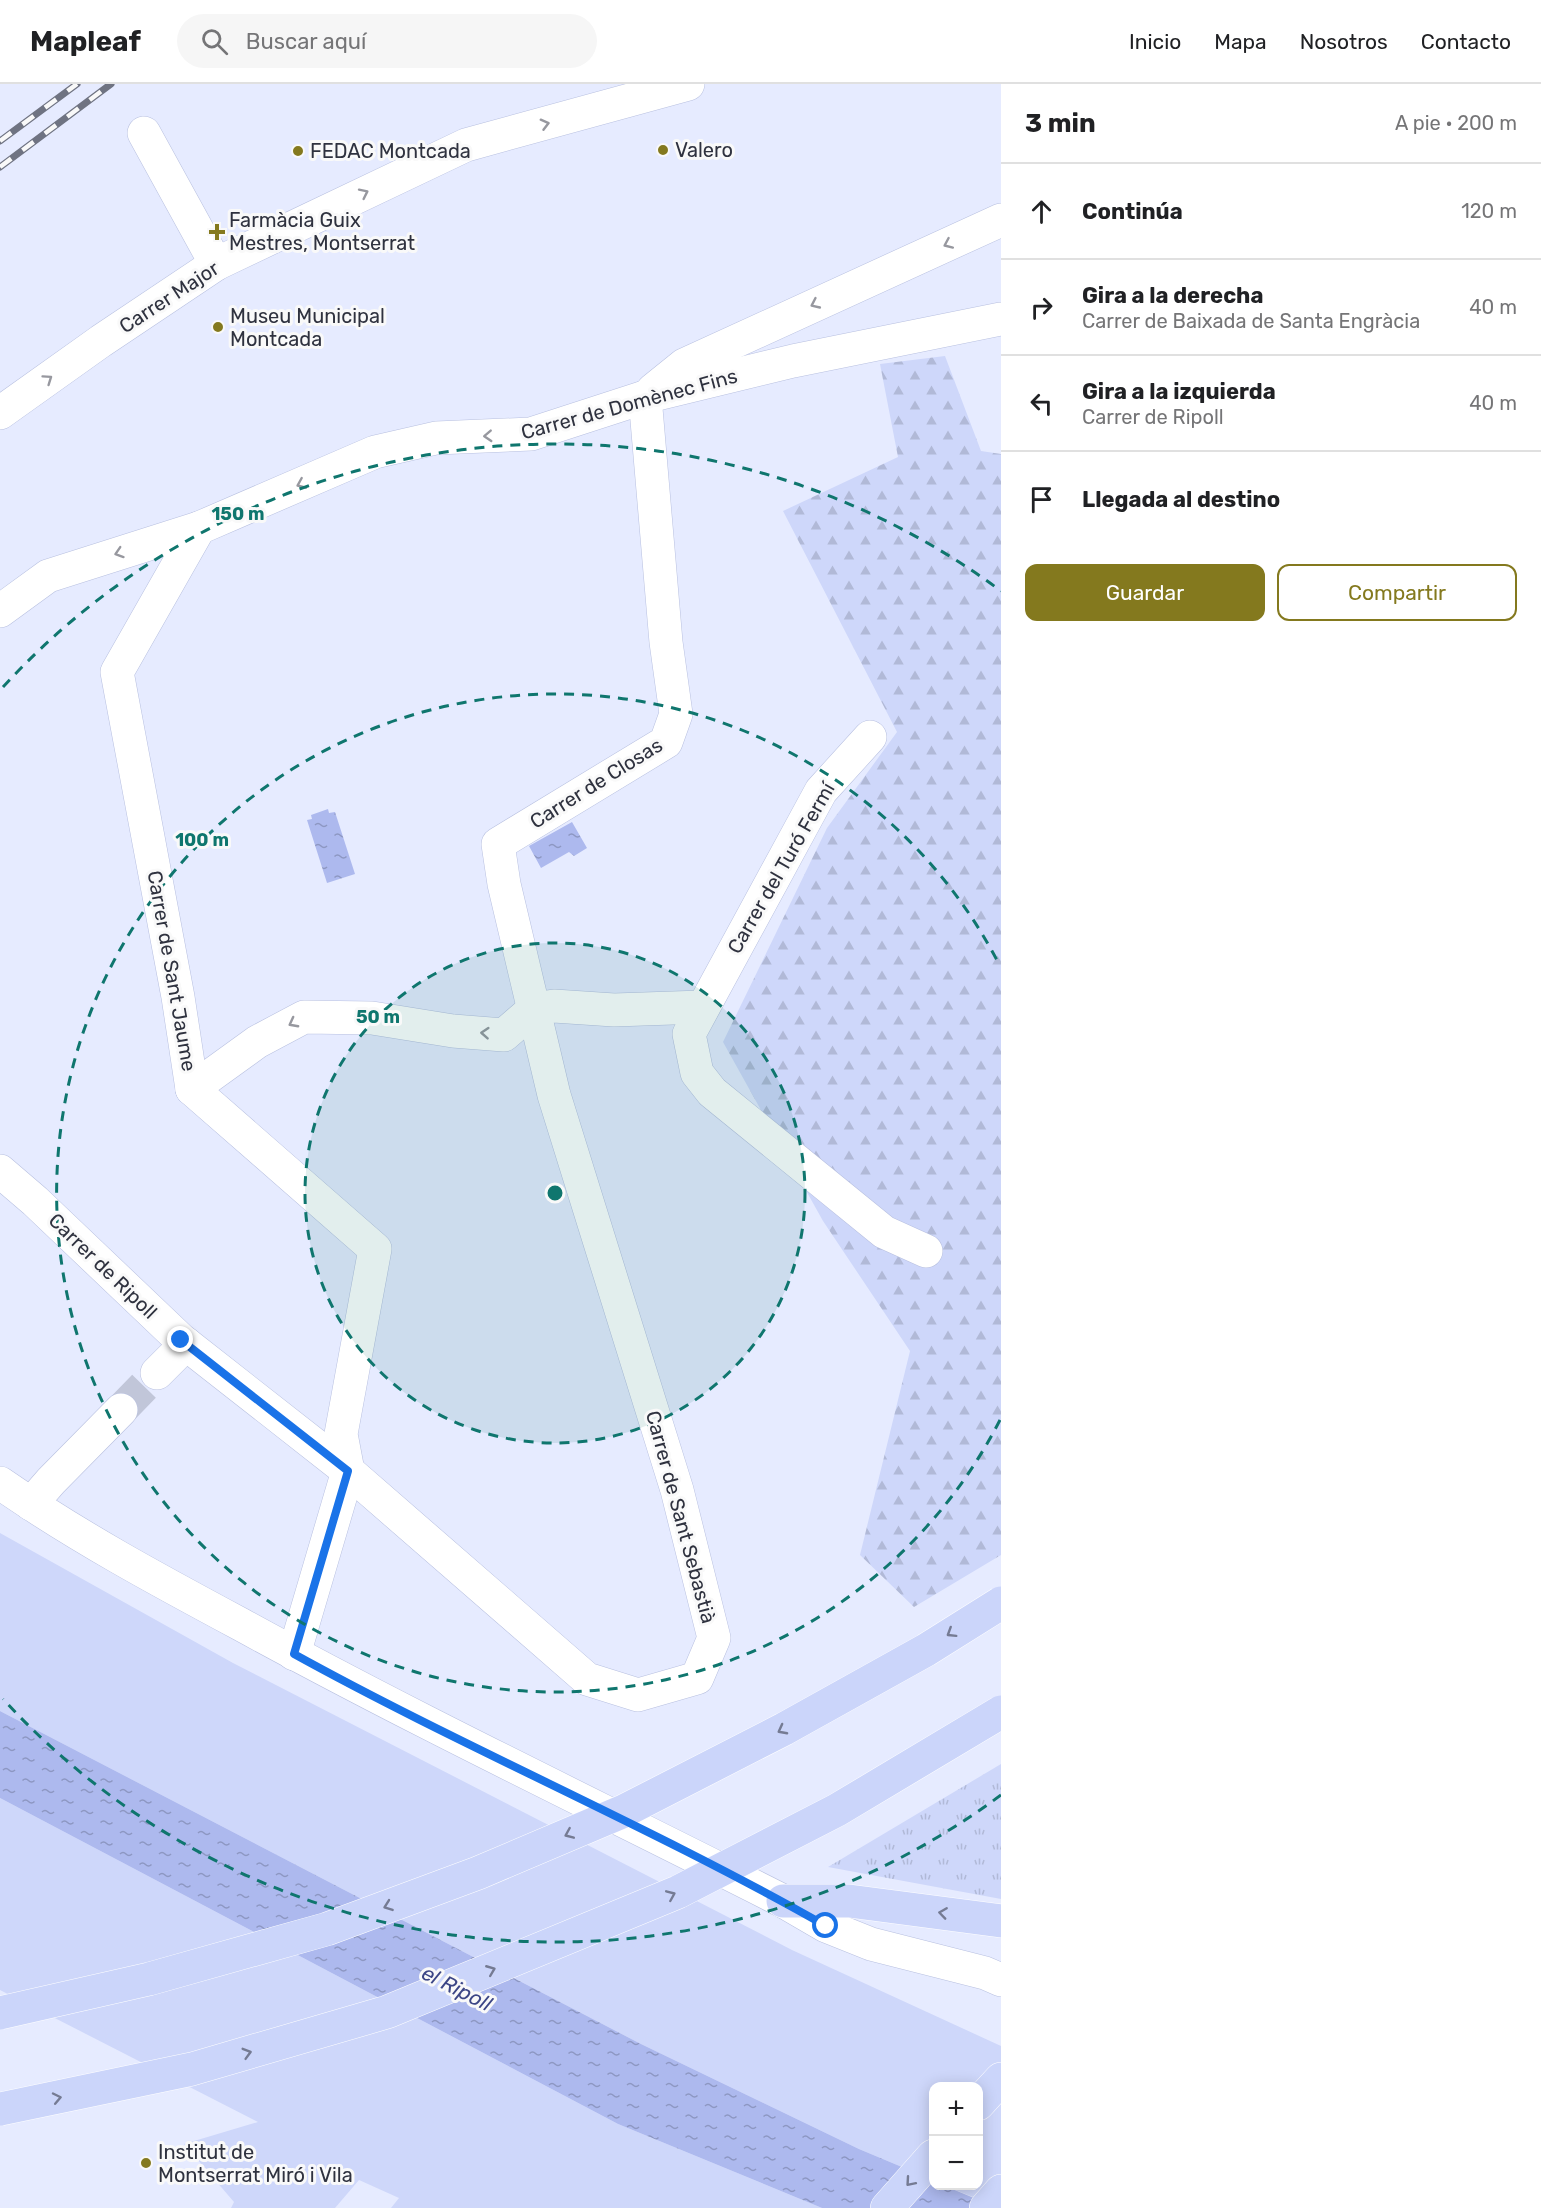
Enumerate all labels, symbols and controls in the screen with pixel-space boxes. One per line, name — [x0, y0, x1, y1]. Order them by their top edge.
search box — [177, 14, 597, 68]
text: Mapleaf — [30, 25, 141, 58]
icon: search — [198, 25, 231, 58]
text: Buscar aquí — [246, 28, 366, 55]
text: Inicio — [1129, 29, 1181, 54]
text: Mapa — [1214, 29, 1267, 54]
text: Nosotros — [1300, 29, 1388, 54]
text: Contacto — [1421, 29, 1511, 54]
text: 3 min — [1025, 108, 1096, 139]
text: A pie · 200 m — [1395, 111, 1517, 135]
one-way arrow — [540, 118, 550, 131]
place label: Valero — [675, 138, 733, 162]
place label: FEDAC Montcada — [310, 139, 471, 163]
marker: Valero — [656, 143, 670, 157]
marker: FEDAC Montcada — [291, 144, 305, 158]
one-way arrow — [357, 189, 368, 201]
icon: ahead — [1025, 195, 1058, 228]
text: Continúa — [1082, 198, 1183, 225]
text: 120 m — [1461, 199, 1517, 223]
place label: Farmàcia Guix Mestres, Montserrat — [229, 208, 415, 255]
marker: Farmàcia Guix Mestres, Montserrat — [210, 225, 224, 239]
one-way arrow — [943, 237, 954, 249]
street label: Carrer Major — [115, 256, 224, 338]
text: Gira a la derecha — [1082, 282, 1263, 309]
icon: right — [1025, 291, 1058, 324]
text: 40 m — [1469, 295, 1517, 319]
one-way arrow — [811, 297, 822, 309]
place label: Museu Municipal Montcada — [230, 304, 385, 351]
text: Carrer de Baixada de Santa Engràcia — [1082, 309, 1420, 333]
marker: Museu Municipal Montcada — [211, 320, 225, 334]
street label: Carrer de Domènec Fins — [518, 364, 740, 444]
one-way arrow — [41, 375, 52, 386]
text: Gira a la izquierda — [1082, 378, 1276, 405]
icon: left — [1025, 387, 1058, 420]
text: 40 m — [1469, 391, 1517, 415]
text: Carrer de Ripoll — [1082, 405, 1224, 429]
one-way arrow — [483, 430, 492, 443]
one-way arrow — [296, 476, 307, 488]
icon: arrive — [1025, 483, 1058, 516]
text: Llegada al destino — [1082, 486, 1280, 513]
text: 150 m — [211, 503, 265, 525]
one-way arrow — [114, 546, 125, 558]
button: Guardar — [1025, 564, 1265, 621]
button: Compartir — [1277, 564, 1517, 621]
street label: Carrer de Closas — [525, 733, 667, 833]
street label: Carrer del Turó Fermí — [722, 777, 840, 958]
text: 100 m — [175, 829, 229, 851]
street label: Carrer de Sant Jaume — [143, 869, 201, 1073]
text: 50 m — [356, 1006, 400, 1028]
one-way arrow — [289, 1016, 299, 1027]
one-way arrow — [481, 1027, 490, 1040]
centre of rings — [545, 1183, 565, 1203]
street label: Carrer de Ripoll — [44, 1208, 162, 1324]
route end — [167, 1326, 193, 1352]
street label: Carrer de Sant Sebastià — [641, 1408, 721, 1626]
one-way arrow — [947, 1626, 957, 1638]
one-way arrow — [778, 1723, 788, 1734]
one-way arrow — [565, 1827, 576, 1839]
one-way arrow — [665, 1890, 676, 1902]
one-way arrow — [383, 1899, 394, 1912]
one-way arrow — [939, 1907, 948, 1919]
route start — [812, 1912, 838, 1938]
water label: el Ripoll — [418, 1960, 497, 2017]
one-way arrow — [485, 1965, 496, 1977]
one-way arrow — [241, 2048, 252, 2060]
map controls — [929, 2082, 983, 2190]
button: + — [929, 2082, 983, 2136]
one-way arrow — [52, 2092, 62, 2105]
button: − — [929, 2136, 983, 2190]
place label: Institut de Montserrat Miró i Vila — [158, 2140, 353, 2187]
marker: Institut de Montserrat Miró i Vila — [139, 2156, 153, 2170]
one-way arrow — [906, 2175, 917, 2186]

